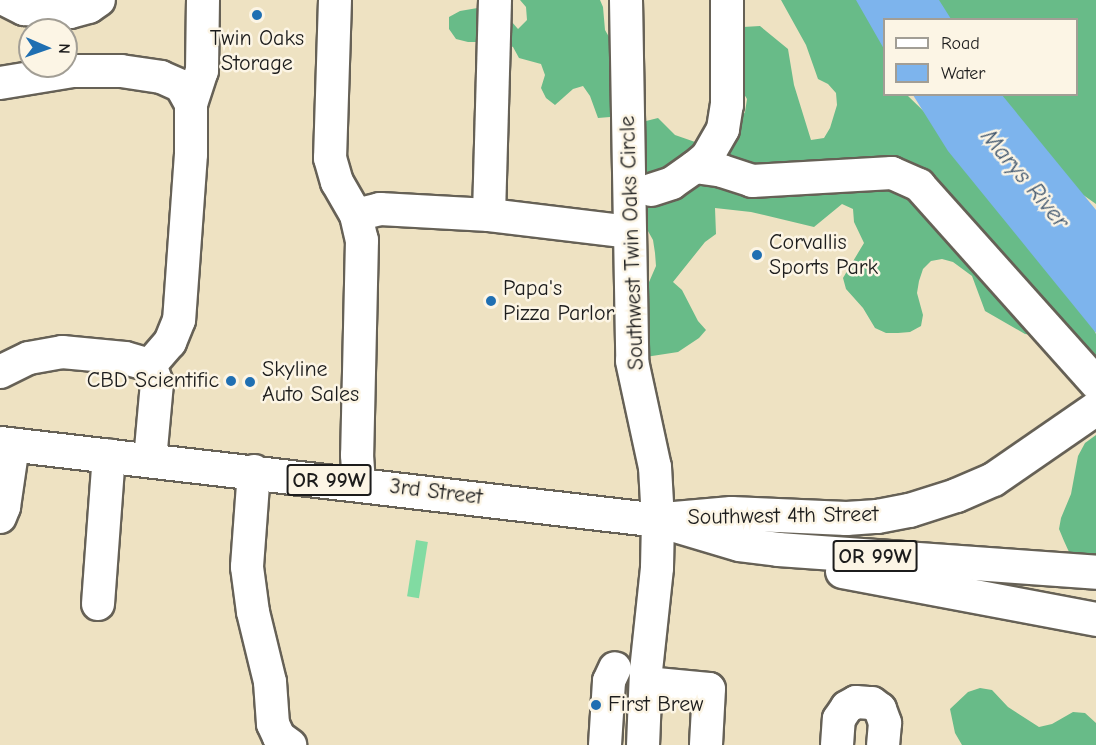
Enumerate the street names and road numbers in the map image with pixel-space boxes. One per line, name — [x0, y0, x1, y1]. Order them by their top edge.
street label: Southwest Twin Oaks Circle — [614, 115, 650, 371]
road number: OR 99W — [286, 462, 372, 498]
street label: 3rd Street — [388, 473, 484, 511]
street label: Southwest 4th Street — [687, 501, 879, 531]
road number: OR 99W — [832, 538, 918, 574]

